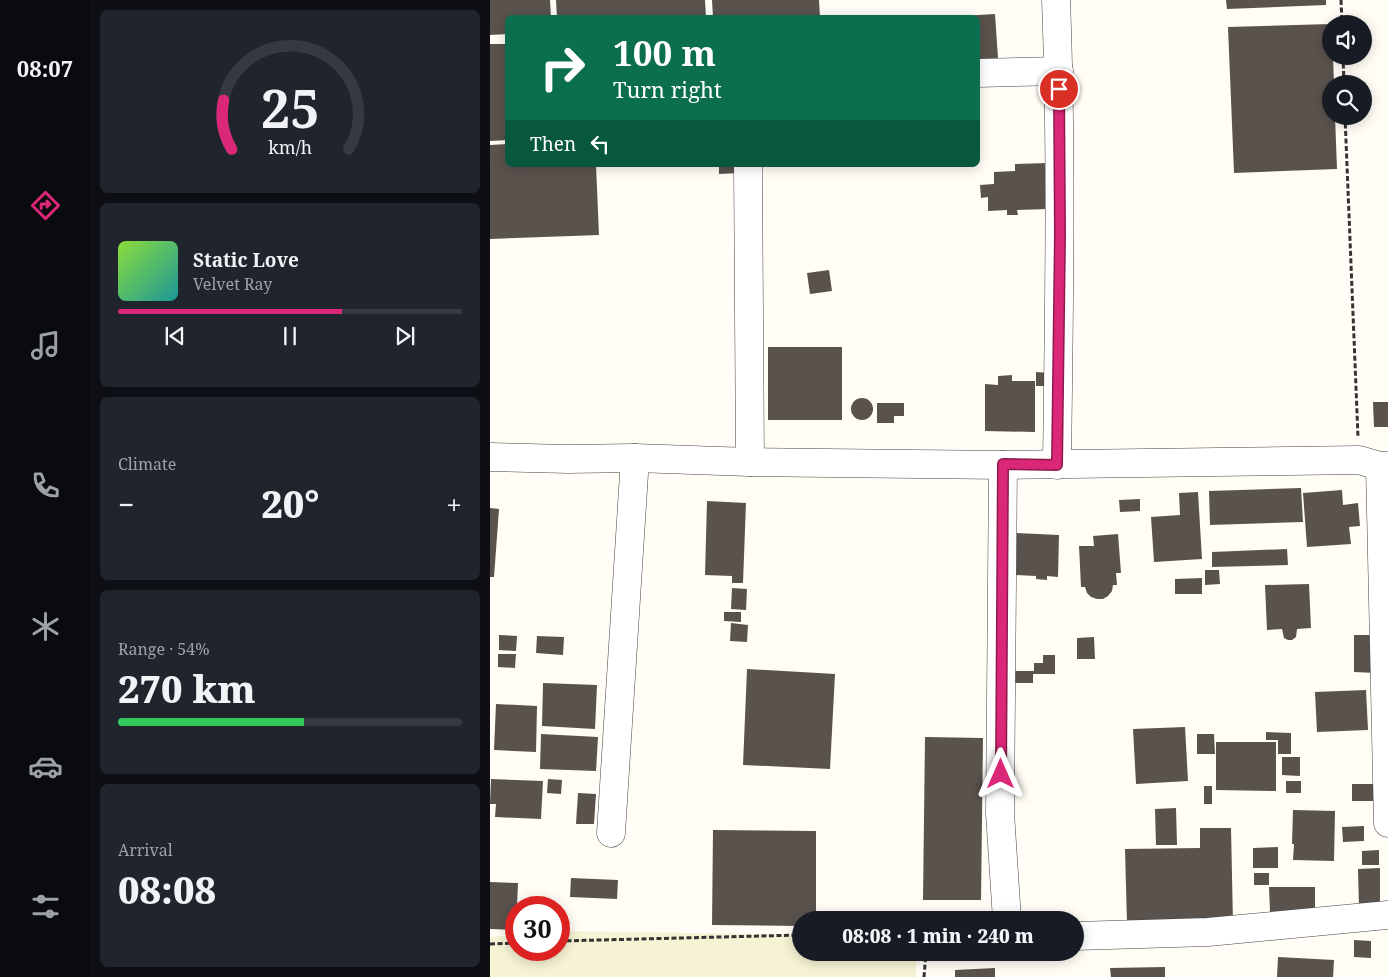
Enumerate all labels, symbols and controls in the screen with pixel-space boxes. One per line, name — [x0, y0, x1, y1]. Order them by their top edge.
map controls — [1322, 15, 1372, 125]
button: sound — [1322, 15, 1372, 65]
text: 100 m — [613, 29, 716, 76]
icon: right — [530, 35, 595, 100]
text: 08:07 — [17, 53, 73, 83]
pin — [1038, 68, 1080, 110]
text: 25 — [261, 72, 319, 143]
text: Turn right — [613, 74, 722, 104]
icon: arrive — [1045, 75, 1073, 103]
button: search — [1322, 75, 1372, 125]
icon: left — [586, 130, 614, 158]
text: Then — [530, 131, 576, 157]
text: km/h — [268, 135, 312, 159]
icon: directions — [28, 188, 63, 223]
text: Static Love — [193, 247, 299, 273]
text: Velvet Ray — [193, 273, 272, 295]
icon: previous — [161, 322, 189, 350]
icon: pause — [276, 322, 304, 350]
icon: next — [391, 322, 419, 350]
icon: music — [28, 328, 63, 363]
text: Climate — [118, 453, 176, 475]
icon: phone — [28, 468, 63, 503]
text: 20° — [261, 477, 319, 529]
text: − — [118, 485, 134, 523]
text: + — [446, 485, 462, 523]
icon: climate — [28, 609, 63, 644]
text: Range · 54% — [118, 638, 210, 660]
text: 270 km — [118, 662, 256, 714]
position arrow — [974, 747, 1026, 799]
icon: car — [28, 749, 63, 784]
text: Arrival — [118, 839, 173, 861]
text: 08:08 — [118, 863, 216, 915]
icon: filters — [28, 889, 63, 924]
speed limit sign: 30 — [505, 896, 570, 961]
text: 08:08 · 1 min · 240 m — [842, 923, 1034, 949]

